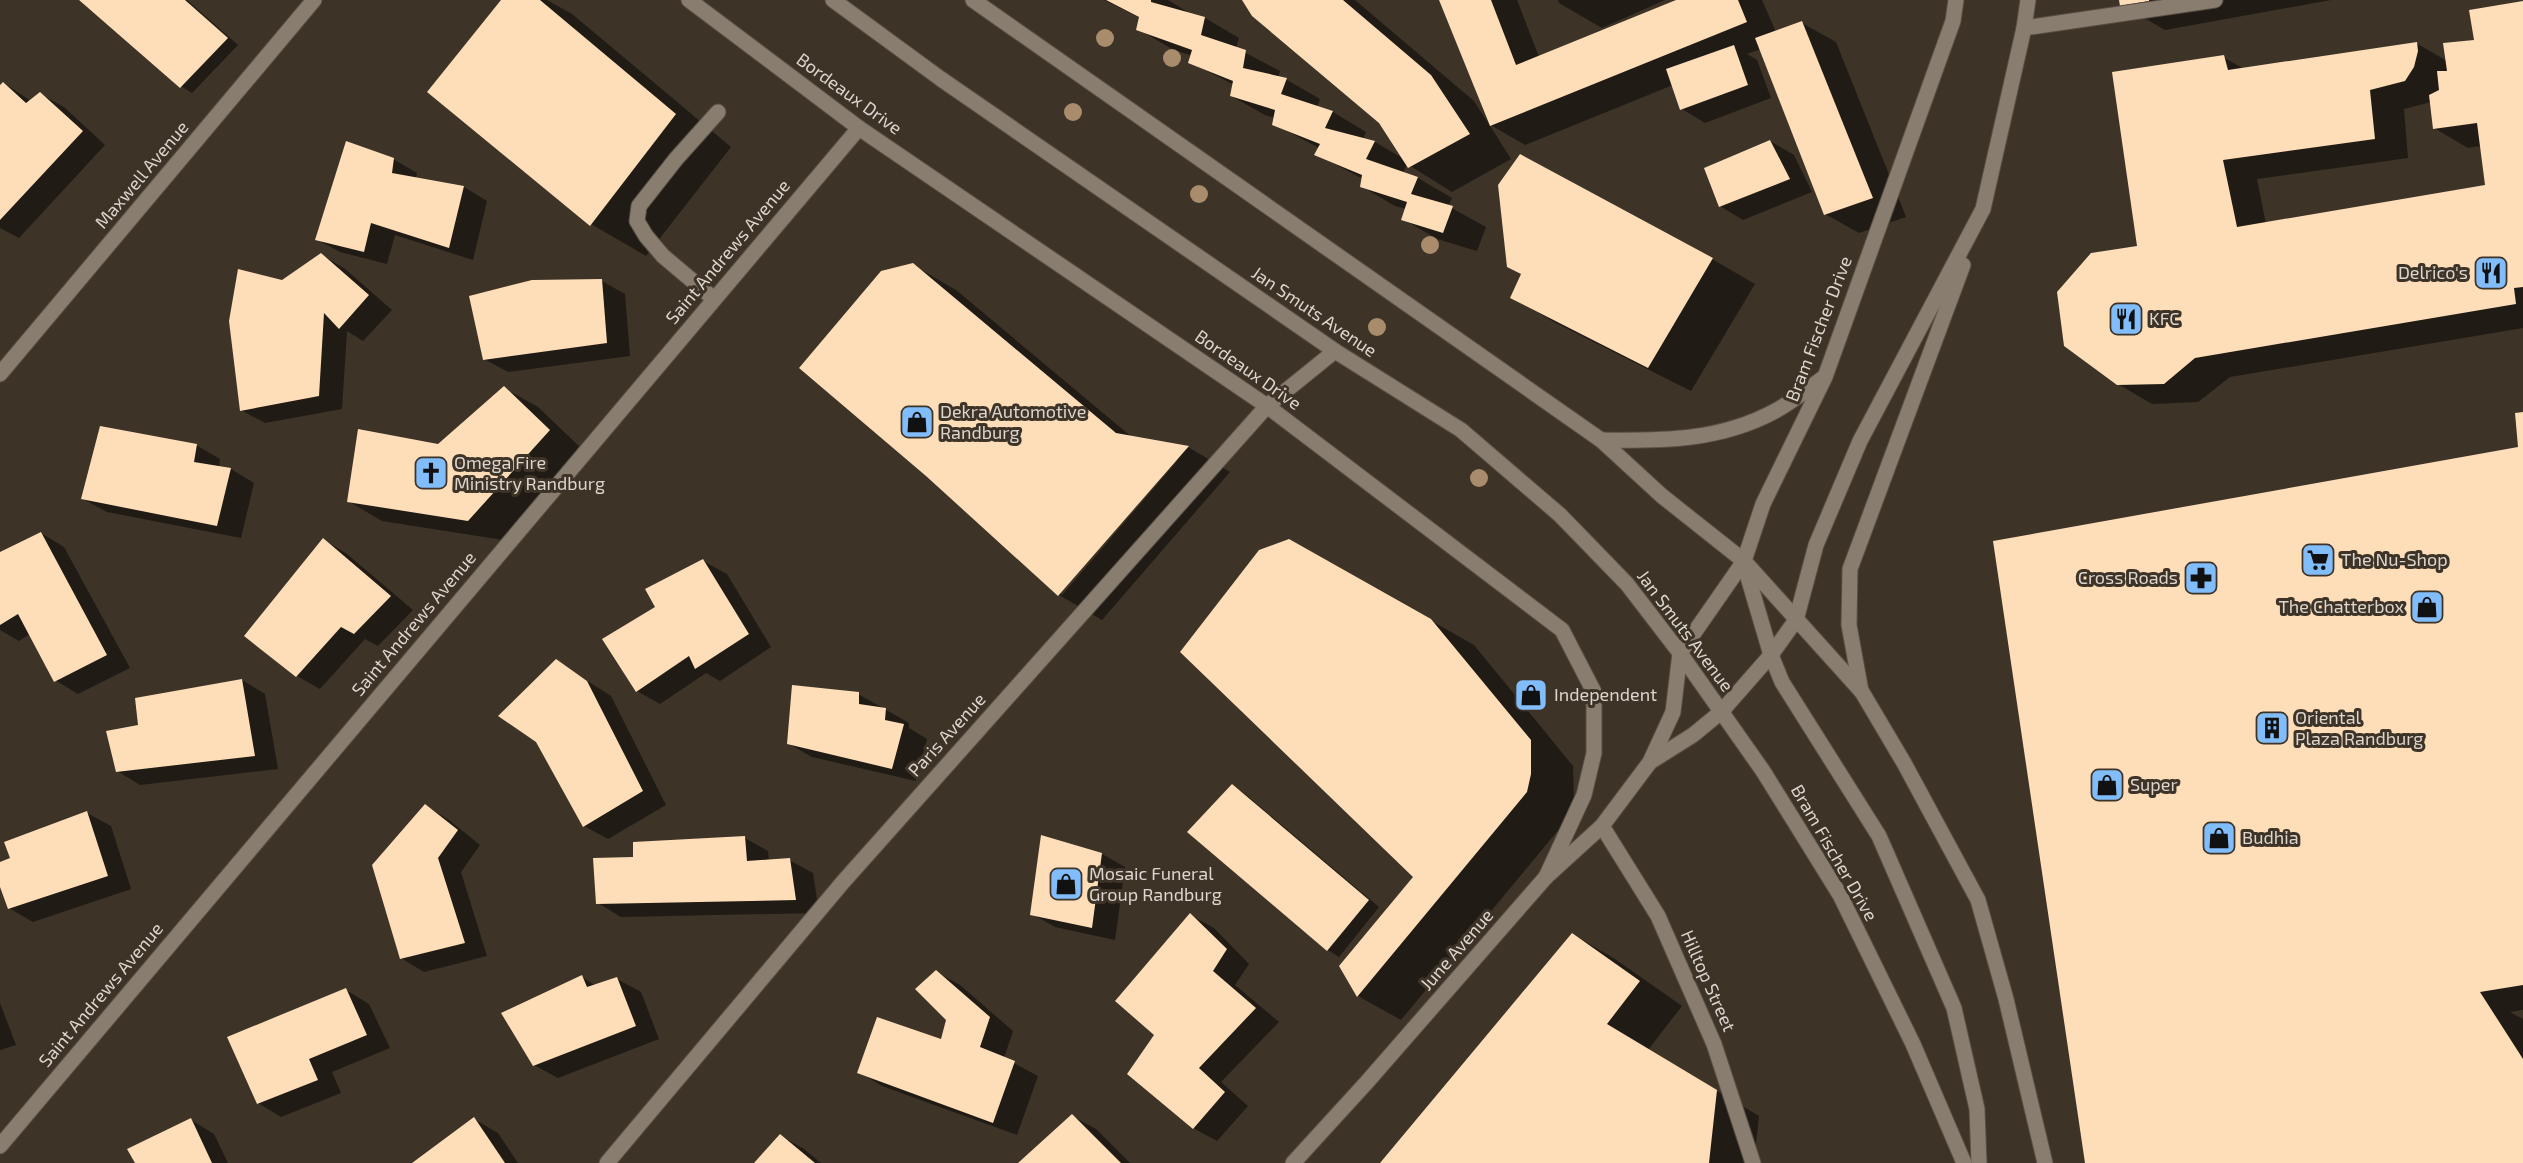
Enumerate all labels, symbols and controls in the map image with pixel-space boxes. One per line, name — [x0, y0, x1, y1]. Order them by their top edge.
street label: Bordeaux Drive — [793, 48, 907, 139]
street label: Maxwell Avenue — [90, 116, 193, 233]
street label: Saint Andrews Avenue — [660, 175, 794, 328]
street label: Bram Fischer Drive — [1780, 253, 1856, 404]
restaurant icon: Delrico's — [2473, 255, 2509, 291]
street label: Jan Smuts Avenue — [1248, 261, 1381, 361]
place label: Delrico's — [2398, 261, 2468, 283]
restaurant icon: KFC — [2108, 301, 2144, 337]
place label: KFC — [2149, 307, 2179, 329]
street label: Bordeaux Drive — [1191, 324, 1306, 414]
place label: Dekra Automotive Randburg — [940, 400, 1086, 443]
shop icon: Dekra Automotive Randburg — [899, 404, 935, 440]
place label: Omega Fire Ministry Randburg — [454, 451, 605, 494]
church icon: Omega Fire Ministry Randburg — [413, 455, 449, 491]
supermarket icon: The Nu-Shop — [2300, 542, 2336, 578]
street label: Saint Andrews Avenue — [346, 547, 480, 700]
place label: The Nu-Shop — [2341, 548, 2448, 570]
pharmacy icon: Cross Roads — [2183, 560, 2219, 596]
street label: Jan Smuts Avenue — [1633, 565, 1739, 696]
place label: Cross Roads — [2078, 566, 2178, 588]
shop icon: The Chatterbox — [2409, 589, 2445, 625]
place label: The Chatterbox — [2278, 595, 2404, 617]
shop icon: Independent — [1513, 677, 1549, 713]
place label: Independent — [1554, 683, 1657, 705]
street label: Paris Avenue — [903, 688, 990, 781]
place label: Oriental Plaza Randburg — [2295, 706, 2423, 749]
building icon: Oriental Plaza Randburg — [2254, 710, 2290, 746]
shop icon: Super — [2089, 767, 2125, 803]
place label: Super — [2130, 773, 2178, 795]
street label: Bram Fischer Drive — [1787, 780, 1883, 925]
shop icon: Budhia — [2201, 820, 2237, 856]
place label: Budhia — [2242, 826, 2299, 848]
place label: Mosaic Funeral Group Randburg — [1089, 862, 1222, 905]
shop icon: Mosaic Funeral Group Randburg — [1048, 866, 1084, 902]
street label: June Avenue — [1415, 904, 1497, 994]
street label: Saint Andrews Avenue — [33, 918, 167, 1071]
street label: Hilltop Street — [1677, 927, 1741, 1035]

